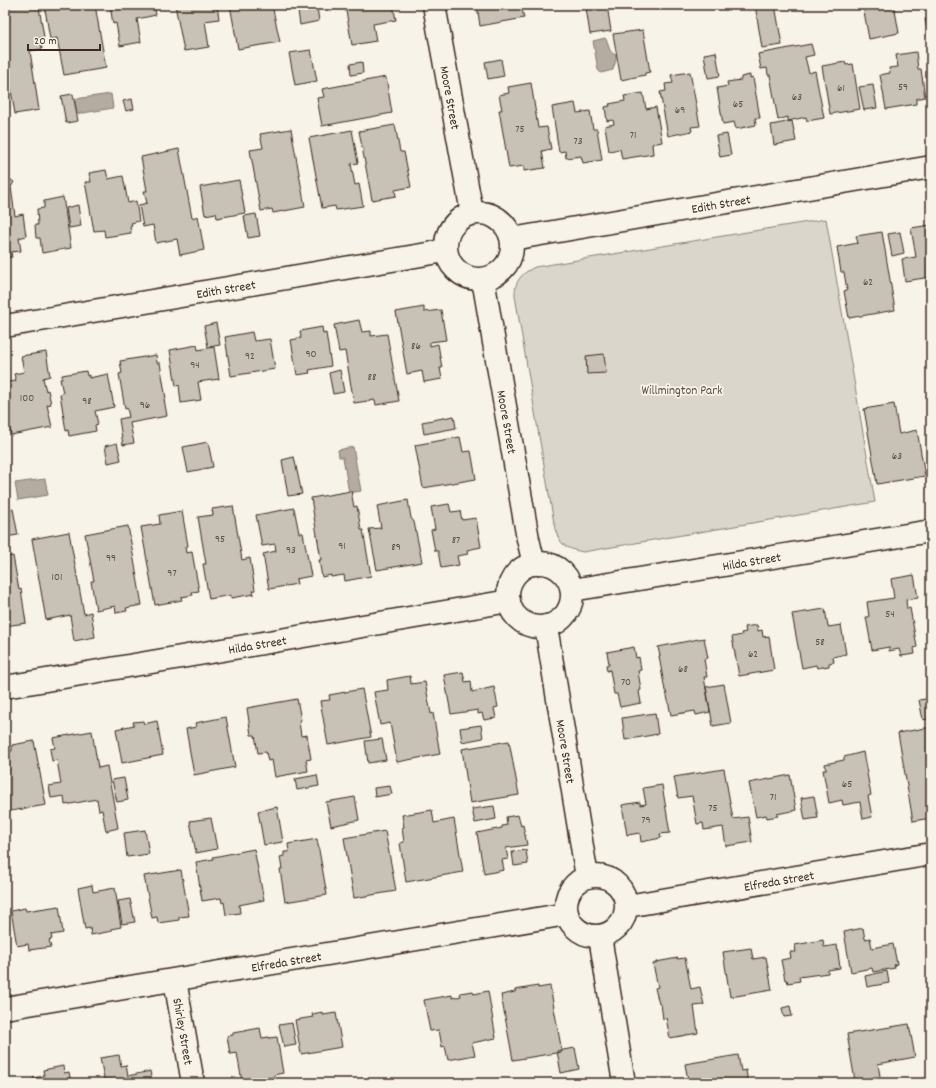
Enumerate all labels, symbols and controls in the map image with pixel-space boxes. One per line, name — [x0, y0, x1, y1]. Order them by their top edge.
scale bar — [28, 26, 100, 52]
text: 20 m — [34, 33, 57, 50]
street label: Moore Street — [433, 65, 464, 131]
house number: 59 — [898, 80, 908, 96]
house number: 61 — [837, 81, 845, 97]
house number: 63 — [792, 90, 802, 106]
house number: 65 — [733, 97, 743, 113]
house number: 69 — [675, 103, 685, 119]
house number: 75 — [515, 122, 525, 138]
house number: 71 — [630, 128, 636, 144]
house number: 73 — [573, 134, 583, 150]
street label: Edith Street — [690, 191, 753, 220]
house number: 62 — [863, 275, 873, 291]
street label: Edith Street — [195, 276, 258, 305]
house number: 86 — [411, 339, 421, 355]
house number: 90 — [305, 347, 317, 363]
house number: 92 — [245, 349, 255, 365]
house number: 94 — [190, 358, 200, 374]
house number: 88 — [368, 370, 376, 386]
park label: Willmington Park — [642, 382, 722, 401]
street label: Moore Street — [490, 389, 520, 456]
house number: 100 — [20, 391, 34, 407]
house number: 98 — [82, 394, 92, 410]
house number: 96 — [140, 398, 150, 414]
house number: 63 — [892, 449, 902, 465]
house number: 95 — [215, 532, 225, 548]
house number: 87 — [452, 533, 460, 549]
house number: 91 — [338, 539, 346, 555]
house number: 89 — [391, 540, 401, 556]
house number: 93 — [286, 543, 296, 559]
street label: Hilda Street — [721, 549, 783, 577]
house number: 99 — [106, 551, 116, 567]
house number: 97 — [167, 566, 177, 582]
house number: 101 — [52, 570, 62, 586]
house number: 54 — [885, 607, 895, 623]
street label: Hilda Street — [227, 632, 289, 661]
house number: 58 — [815, 635, 825, 651]
house number: 62 — [748, 647, 758, 663]
house number: 68 — [678, 662, 688, 678]
house number: 70 — [621, 675, 631, 691]
street label: Moore Street — [549, 718, 579, 785]
house number: 65 — [842, 777, 852, 793]
house number: 71 — [770, 790, 776, 806]
house number: 75 — [708, 801, 718, 817]
house number: 79 — [641, 813, 651, 829]
street label: Elfreda Street — [743, 867, 816, 898]
street label: Elfreda Street — [250, 948, 323, 979]
street label: Shirley Street — [166, 997, 197, 1067]

